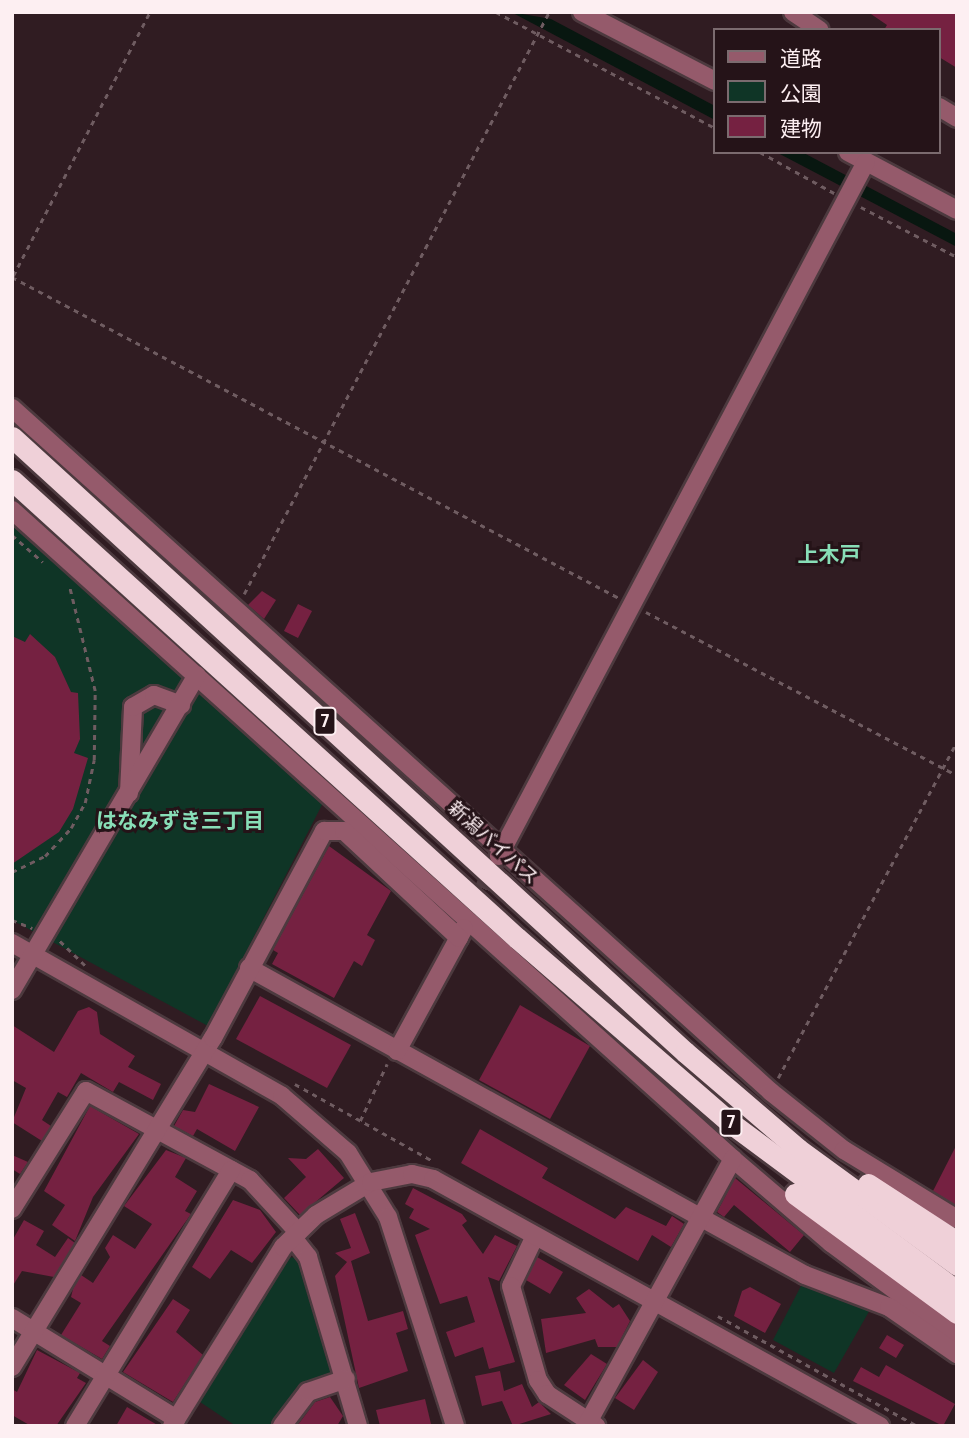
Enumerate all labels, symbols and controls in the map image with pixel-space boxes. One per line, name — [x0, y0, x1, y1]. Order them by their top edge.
legend — [713, 28, 941, 154]
text: 道路 — [780, 47, 822, 71]
text: 公園 — [780, 82, 822, 106]
text: 建物 — [780, 117, 822, 141]
district label: 上木戸 — [798, 542, 860, 568]
road number: 7 — [313, 706, 337, 736]
street label: 新潟バイパス — [443, 796, 543, 890]
district label: はなみずき三丁目 — [96, 808, 264, 834]
road number: 7 — [719, 1107, 743, 1136]

